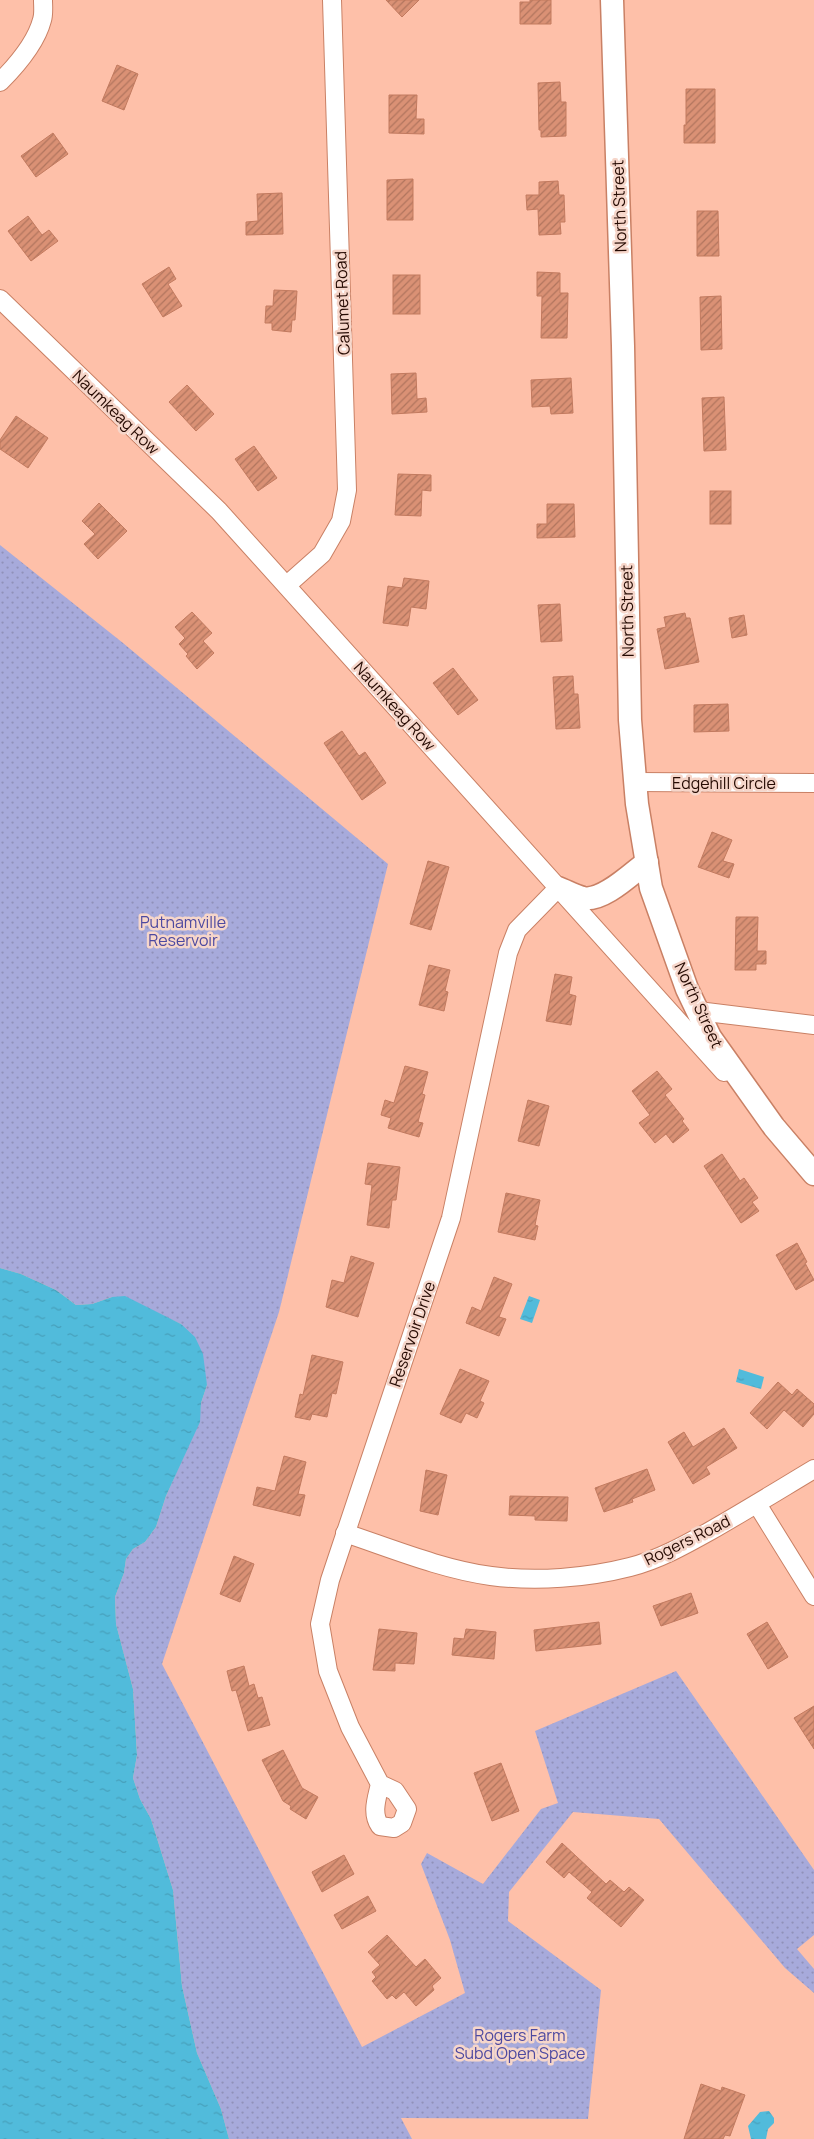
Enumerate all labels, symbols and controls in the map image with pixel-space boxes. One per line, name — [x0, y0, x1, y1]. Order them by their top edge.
street label: North Street — [606, 159, 632, 253]
street label: Calumet Road — [329, 251, 355, 355]
street label: Naumkeag Row — [68, 365, 164, 459]
street label: North Street — [615, 565, 639, 657]
street label: Naumkeag Row — [349, 657, 441, 755]
street label: Edgehill Circle — [672, 772, 776, 794]
park label: Putnamville Reservoir — [140, 911, 226, 951]
street label: North Street — [670, 959, 728, 1051]
street label: Reservoir Drive — [384, 1278, 440, 1390]
street label: Rogers Road — [640, 1510, 734, 1570]
park label: Rogers Farm Subd Open Space — [455, 2024, 585, 2064]

